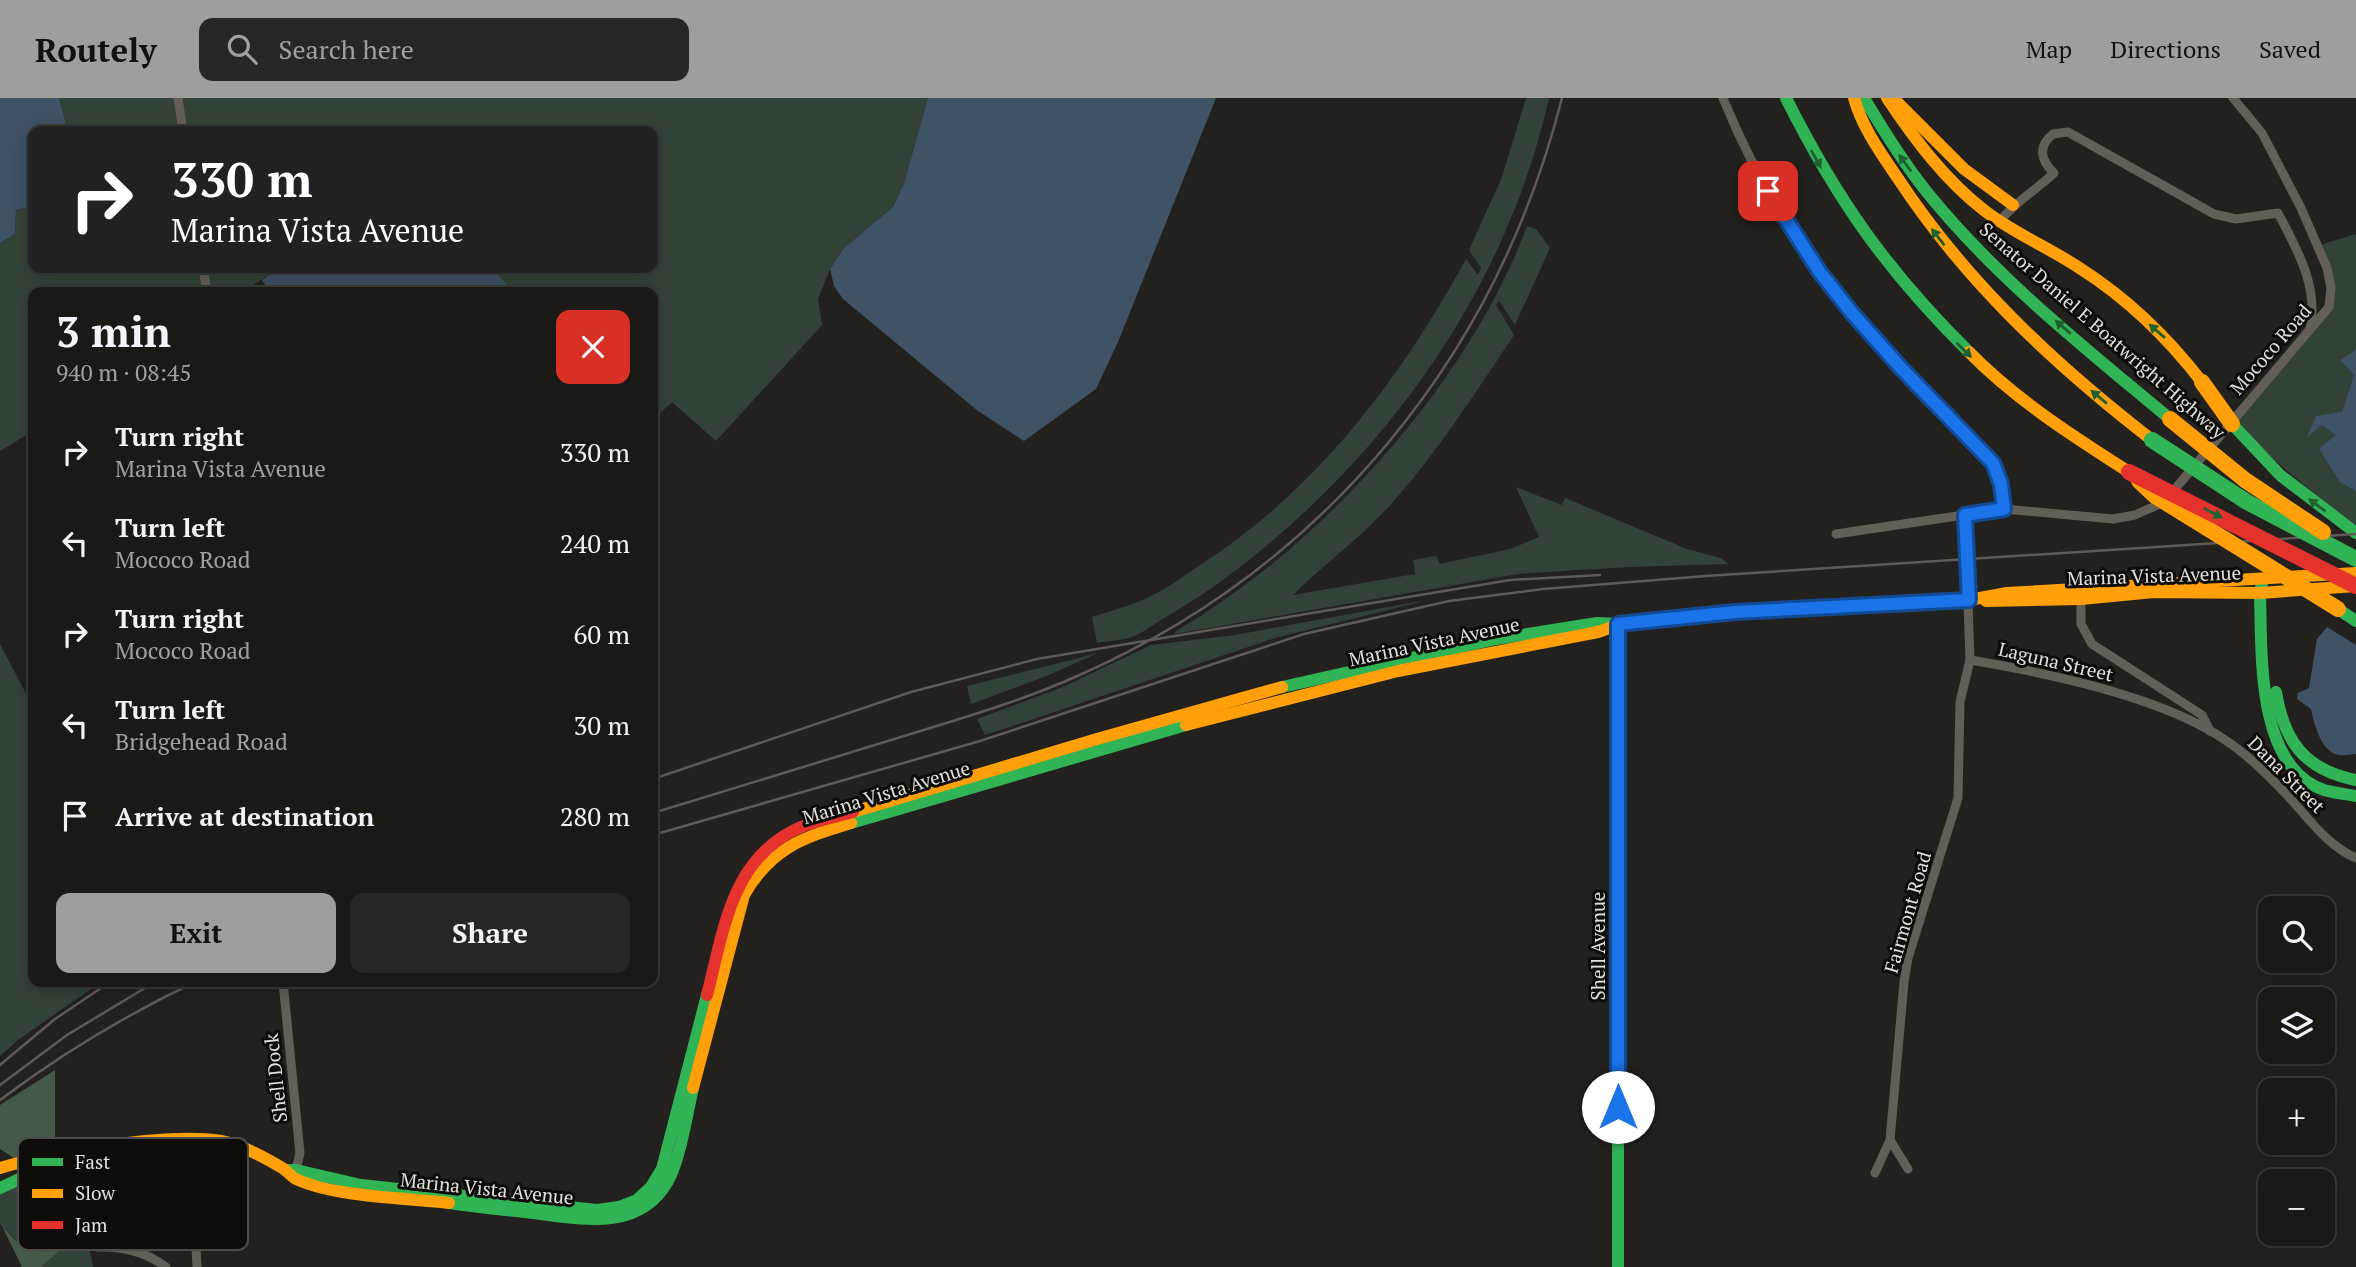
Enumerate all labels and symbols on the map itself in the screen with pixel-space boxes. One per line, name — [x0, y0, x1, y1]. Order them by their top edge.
one-way arrow — [1811, 149, 1822, 169]
one-way arrow — [1898, 154, 1912, 172]
pin — [1738, 161, 1798, 221]
street label: Senator Daniel E Boatwright Highway — [1975, 216, 2231, 444]
one-way arrow — [1931, 228, 1945, 246]
street label: Mococo Road — [2224, 298, 2316, 399]
one-way arrow — [2054, 319, 2072, 334]
one-way arrow — [2148, 323, 2166, 339]
one-way arrow — [1955, 341, 1972, 357]
one-way arrow — [2090, 390, 2107, 405]
one-way arrow — [2308, 499, 2326, 513]
one-way arrow — [2203, 506, 2223, 518]
street label: Marina Vista Avenue — [2067, 559, 2241, 591]
street label: Marina Vista Avenue — [1346, 611, 1522, 671]
street label: Laguna Street — [1996, 636, 2116, 686]
street label: Dana Street — [2243, 730, 2331, 818]
street label: Marina Vista Avenue — [799, 755, 973, 829]
street label: Fairmont Road — [1878, 848, 1936, 976]
street label: Shell Avenue — [1585, 892, 1610, 1000]
street label: Shell Dock — [258, 1032, 292, 1124]
position arrow — [1581, 1070, 1655, 1144]
legend — [18, 1138, 248, 1250]
text: Fast — [75, 1149, 110, 1174]
street label: Marina Vista Avenue — [399, 1166, 575, 1210]
text: Slow — [75, 1180, 116, 1205]
text: Jam — [75, 1212, 108, 1237]

